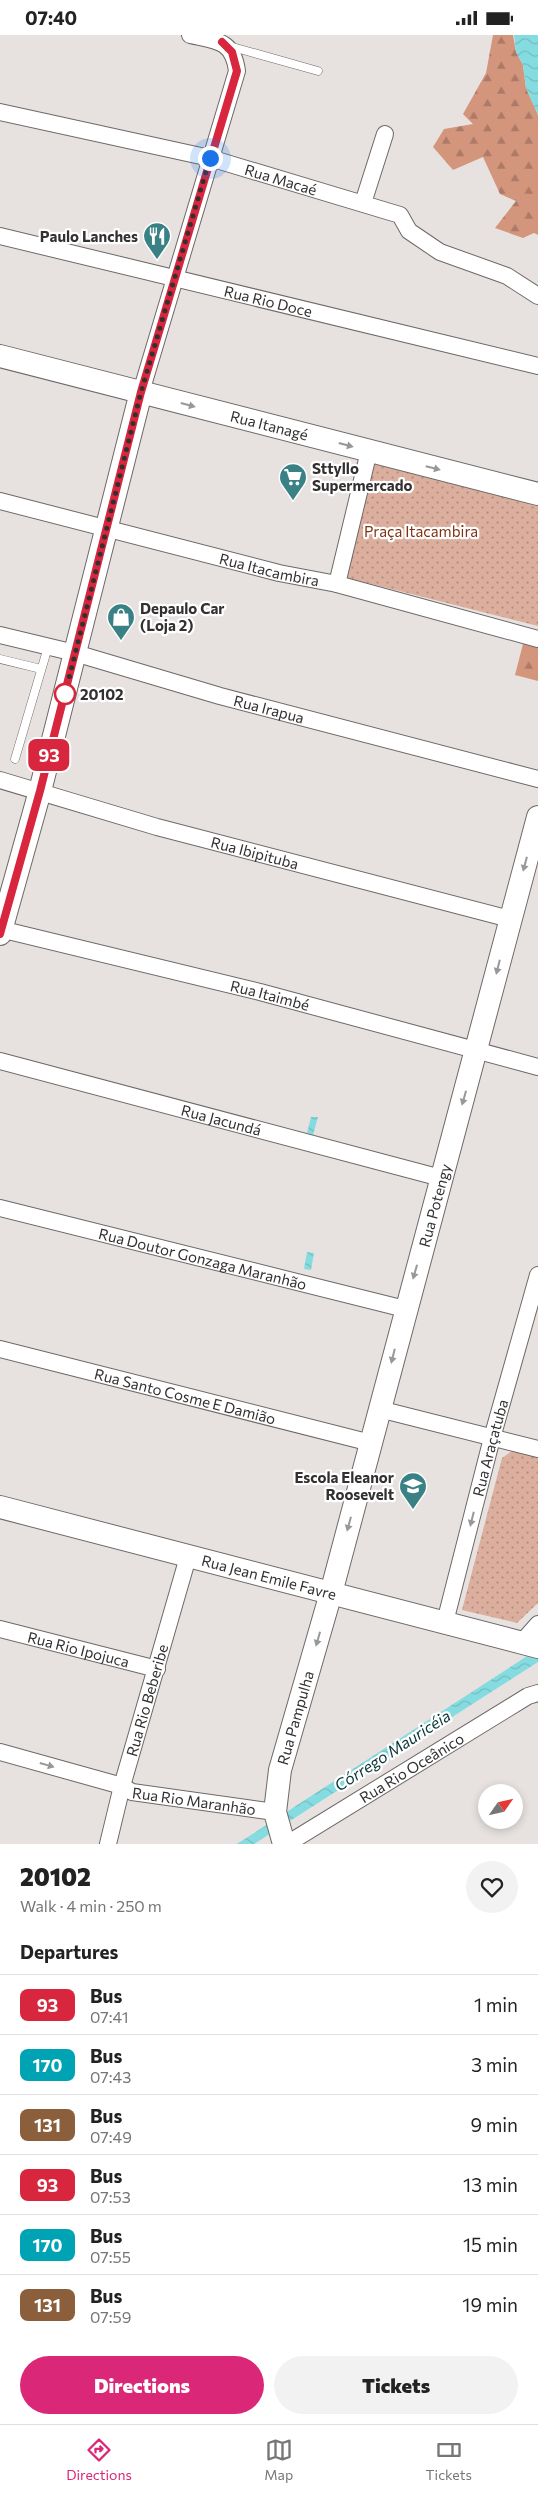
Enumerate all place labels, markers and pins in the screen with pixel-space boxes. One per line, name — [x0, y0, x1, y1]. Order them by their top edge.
restaurant icon: Paulo Lanches — [142, 221, 172, 260]
place label: Paulo Lanches — [40, 227, 138, 245]
place label: Sttyllo Supermercado — [312, 459, 412, 494]
supermarket icon: Sttyllo Supermercado — [278, 462, 308, 501]
place label: Depaulo Car (Loja 2) — [140, 599, 225, 634]
shop icon: Depaulo Car (Loja 2) — [106, 602, 136, 641]
marker: 20102 — [54, 683, 76, 705]
place label: 20102 — [80, 685, 124, 703]
place label: Escola Eleanor Roosevelt — [294, 1468, 394, 1503]
school or university icon: Escola Eleanor Roosevelt — [398, 1471, 428, 1510]

